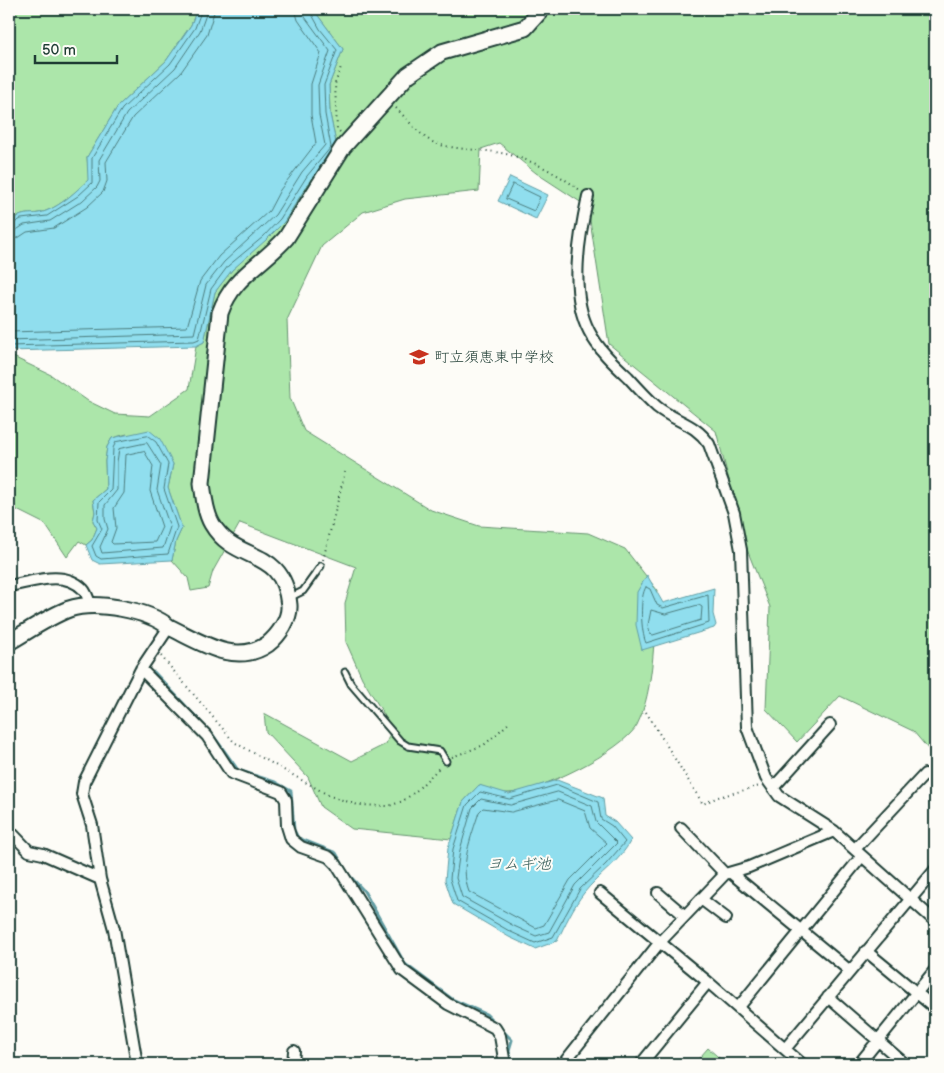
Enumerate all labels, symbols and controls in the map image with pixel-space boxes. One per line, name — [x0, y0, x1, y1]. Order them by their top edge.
scale bar — [35, 32, 118, 64]
text: 50 m — [42, 41, 76, 60]
school or university icon: 町立須恵東中学校 — [408, 346, 430, 368]
place label: 町立須恵東中学校 — [434, 348, 554, 367]
water label: ヨムギ池 — [487, 855, 552, 874]

